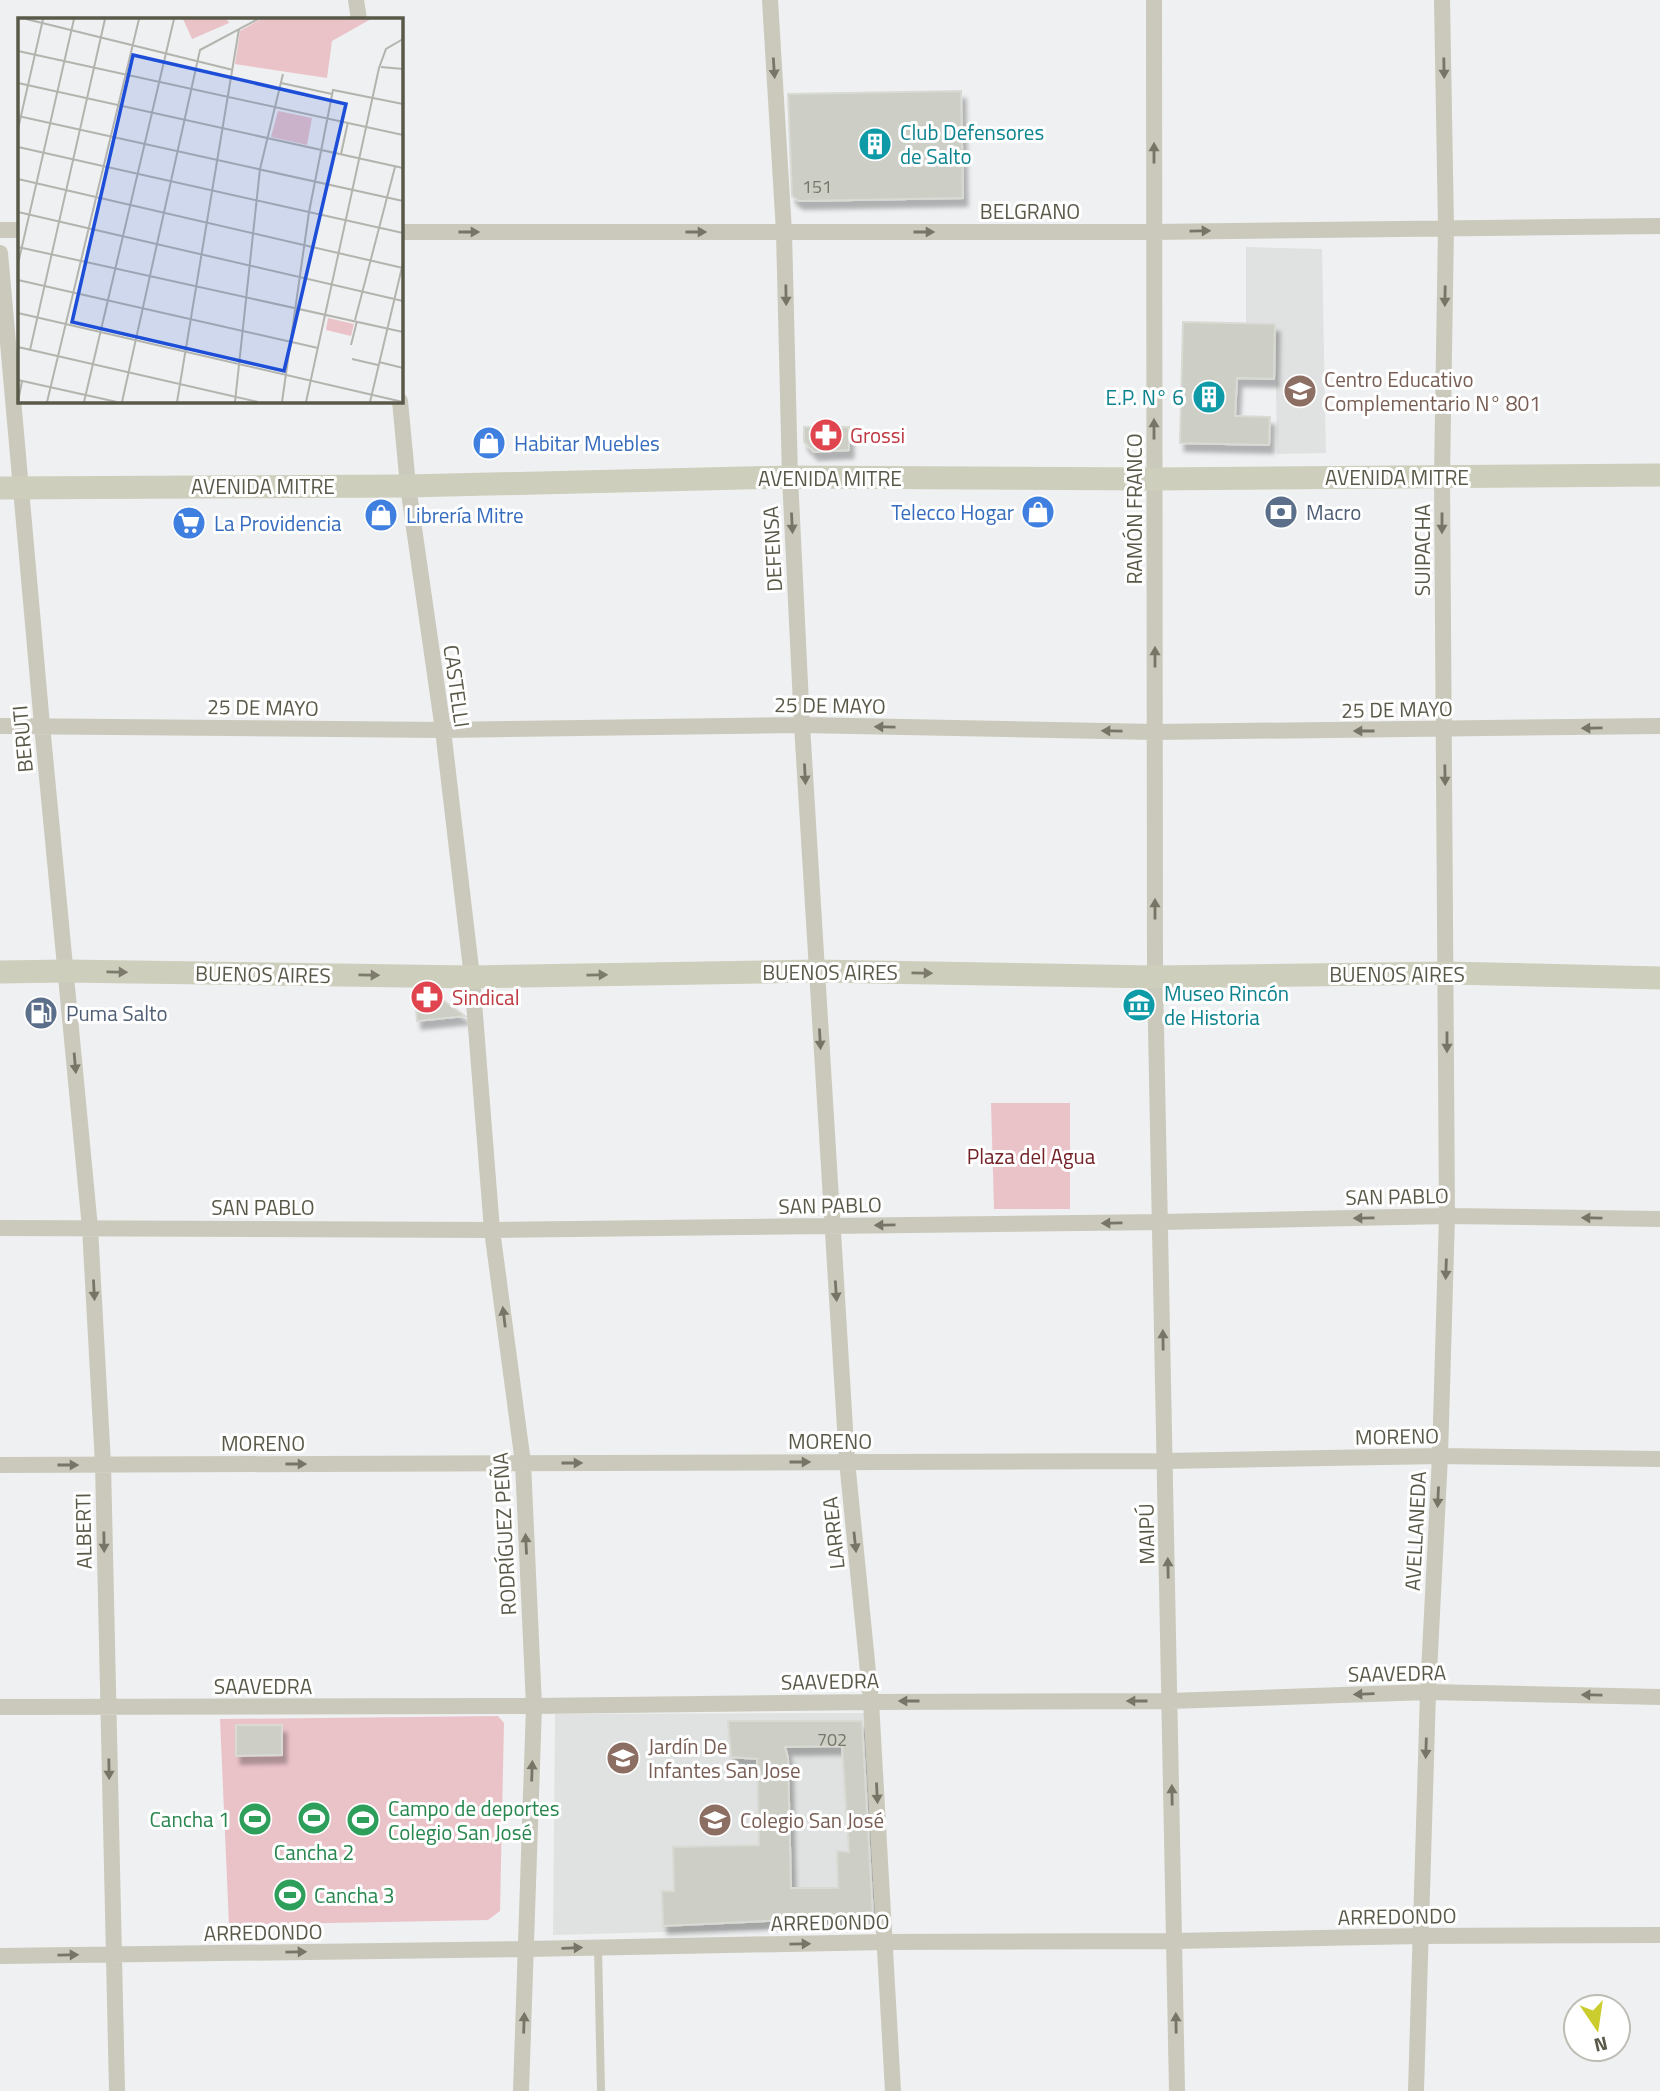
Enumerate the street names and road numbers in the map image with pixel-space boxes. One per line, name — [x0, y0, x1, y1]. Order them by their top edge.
street label: BELGRANO — [980, 195, 1080, 227]
street label: RAMÓN FRANCO — [1118, 433, 1150, 585]
street label: AVENIDA MITRE — [1325, 461, 1469, 493]
street label: AVENIDA MITRE — [758, 462, 902, 494]
street label: AVENIDA MITRE — [191, 470, 335, 502]
street label: SUIPACHA — [1406, 503, 1438, 596]
street label: DEFENSA — [754, 505, 790, 593]
street label: CASTELLI — [435, 643, 479, 729]
street label: 25 DE MAYO — [774, 688, 886, 722]
street label: 25 DE MAYO — [207, 690, 319, 724]
street label: 25 DE MAYO — [1341, 692, 1453, 726]
street label: BERUTI — [3, 704, 41, 774]
street label: BUENOS AIRES — [762, 956, 898, 988]
street label: BUENOS AIRES — [195, 957, 331, 991]
street label: BUENOS AIRES — [1329, 958, 1465, 990]
street label: SAN PABLO — [1345, 1179, 1449, 1213]
street label: SAN PABLO — [778, 1188, 882, 1222]
street label: SAN PABLO — [211, 1191, 315, 1223]
street label: MORENO — [1355, 1419, 1439, 1453]
street label: MORENO — [788, 1425, 872, 1457]
street label: MORENO — [221, 1427, 305, 1459]
street label: RODRÍGUEZ PEÑA — [484, 1451, 524, 1616]
street label: AVELLANEDA — [1396, 1470, 1434, 1592]
street label: ALBERTI — [66, 1493, 100, 1569]
street label: LARREA — [813, 1495, 853, 1571]
street label: MAIPÚ — [1129, 1503, 1163, 1565]
street label: SAAVEDRA — [1348, 1656, 1447, 1690]
street label: SAAVEDRA — [781, 1664, 880, 1698]
street label: SAAVEDRA — [214, 1670, 313, 1702]
street label: ARREDONDO — [1337, 1899, 1457, 1933]
street label: ARREDONDO — [770, 1905, 890, 1939]
street label: ARREDONDO — [203, 1915, 323, 1949]

